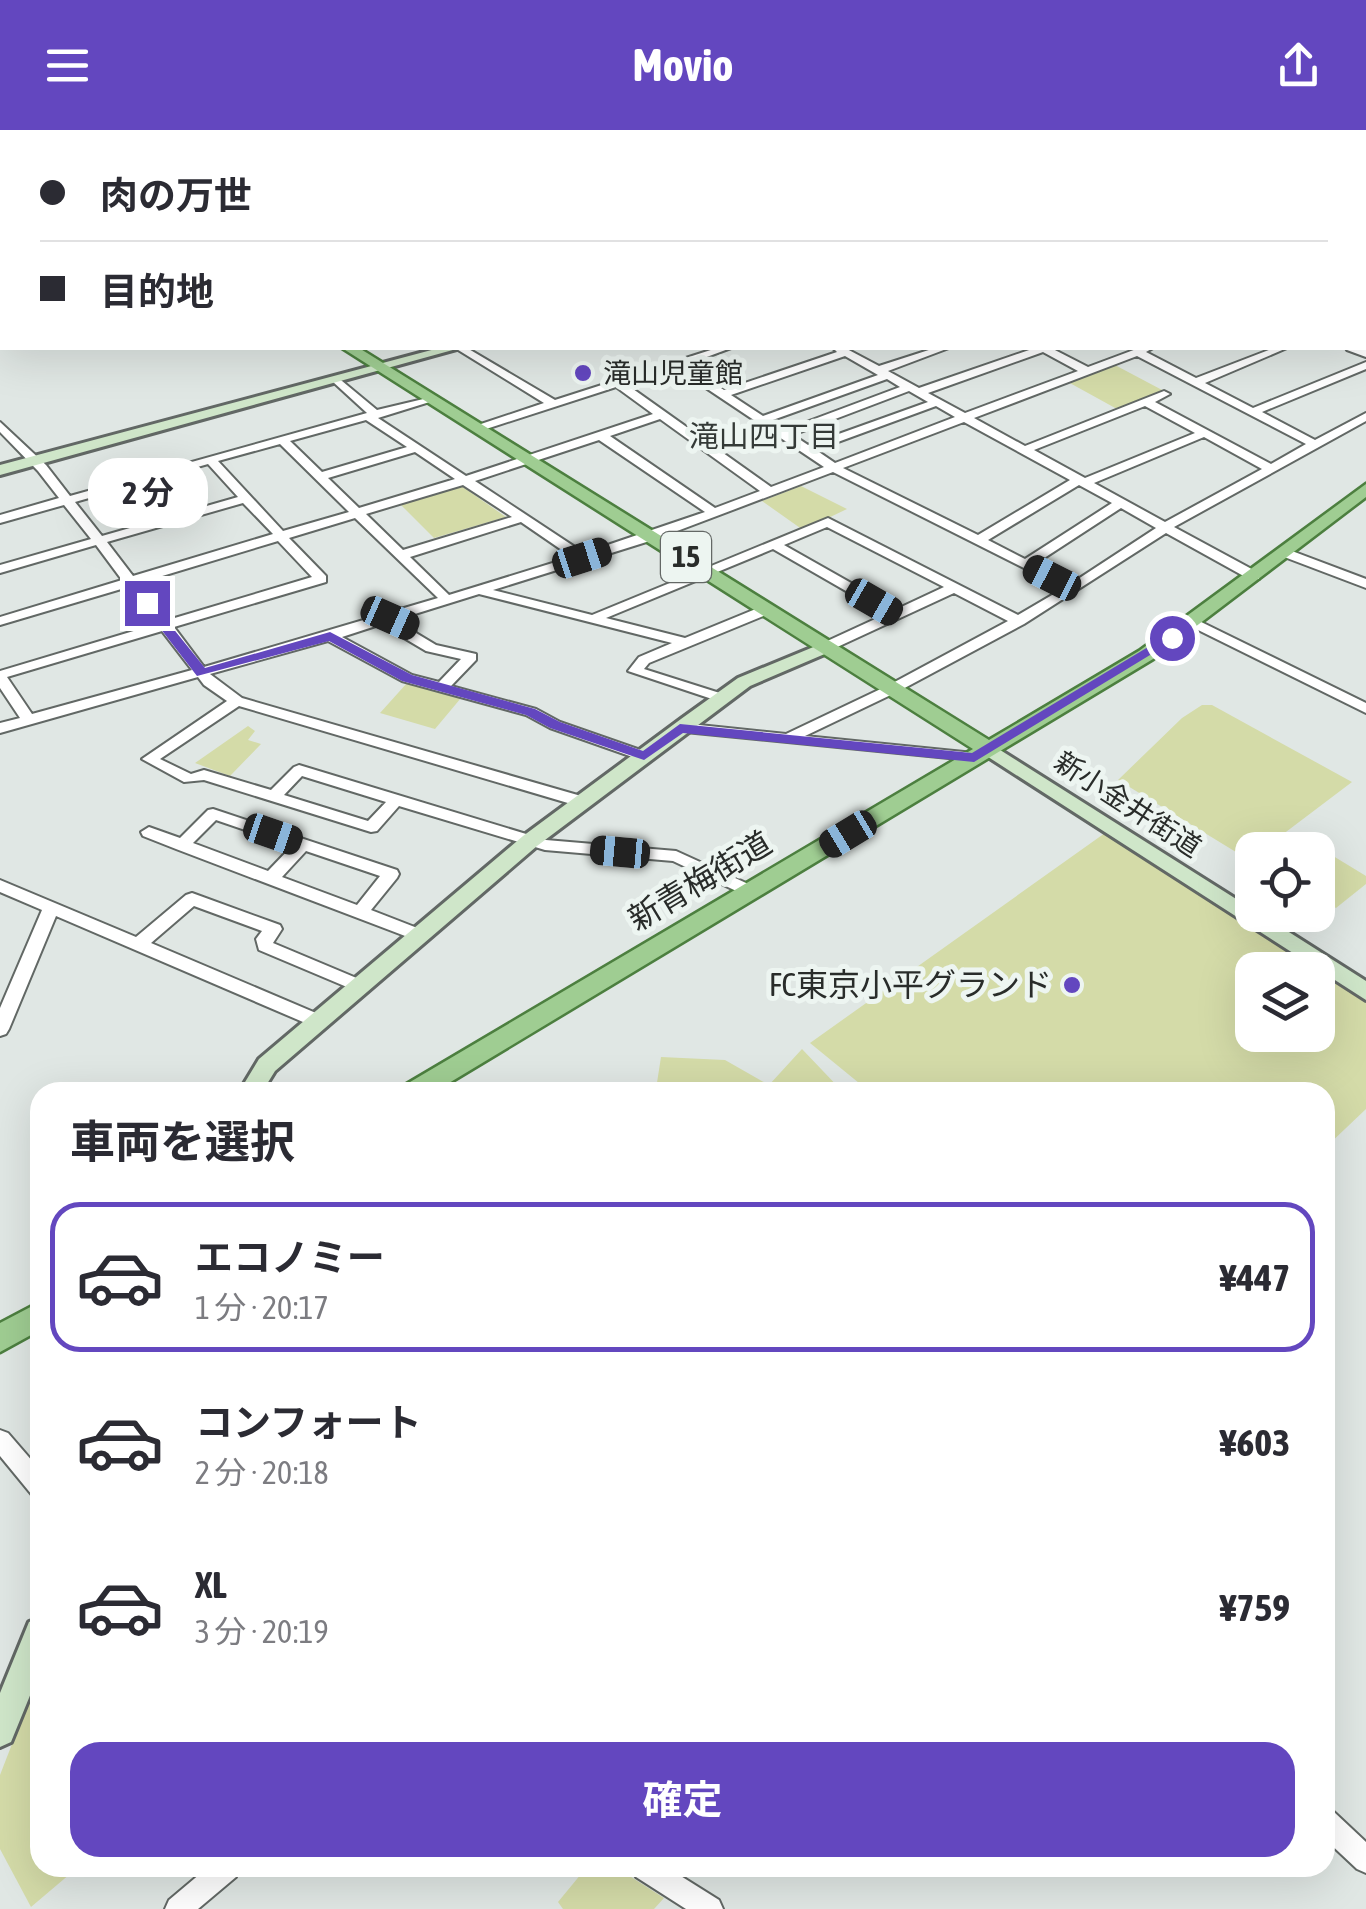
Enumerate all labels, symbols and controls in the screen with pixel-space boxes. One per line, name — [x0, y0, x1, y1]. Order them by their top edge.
icon: menu — [40, 38, 95, 93]
icon: share — [1271, 38, 1326, 93]
text: Movio — [633, 39, 733, 91]
text: 肉の万世 — [100, 174, 252, 217]
text: 目的地 — [100, 270, 214, 313]
place label: 滝山児童館 — [603, 357, 743, 389]
marker: 滝山児童館 — [572, 362, 594, 384]
district label: 滝山四丁目 — [689, 419, 839, 453]
callout: 2 分 — [87, 458, 207, 528]
text: 2 分 — [122, 474, 174, 511]
road number: 15 — [661, 532, 711, 582]
car — [549, 534, 615, 582]
car — [1018, 551, 1086, 605]
car — [841, 574, 907, 630]
route end — [125, 581, 170, 626]
car — [356, 592, 424, 644]
route start — [1150, 616, 1195, 661]
street label: 新小金井街道 — [1049, 745, 1207, 863]
car — [815, 806, 881, 862]
car — [240, 810, 306, 858]
street label: 新青梅街道 — [622, 824, 778, 938]
map controls — [1235, 832, 1335, 1052]
button: locate — [1235, 832, 1335, 932]
car — [589, 834, 651, 870]
button: layers — [1235, 952, 1335, 1052]
place label: FC東京小平グランド — [769, 966, 1052, 1003]
marker: FC東京小平グランド — [1061, 974, 1083, 996]
text: 車両を選択 — [70, 1116, 295, 1168]
icon: car — [75, 1232, 165, 1322]
text: エコノミー — [195, 1236, 385, 1279]
text: ¥447 — [1220, 1256, 1290, 1299]
text: 1 分 · 20:17 — [195, 1289, 329, 1326]
icon: car — [75, 1397, 165, 1487]
text: コンフォート — [195, 1401, 422, 1444]
text: ¥603 — [1220, 1421, 1290, 1464]
text: 2 分 · 20:18 — [195, 1454, 329, 1491]
icon: car — [75, 1562, 165, 1652]
text: XL — [195, 1563, 227, 1606]
text: ¥759 — [1220, 1586, 1290, 1629]
text: 3 分 · 20:19 — [195, 1613, 329, 1650]
button: 確定 — [70, 1742, 1295, 1857]

